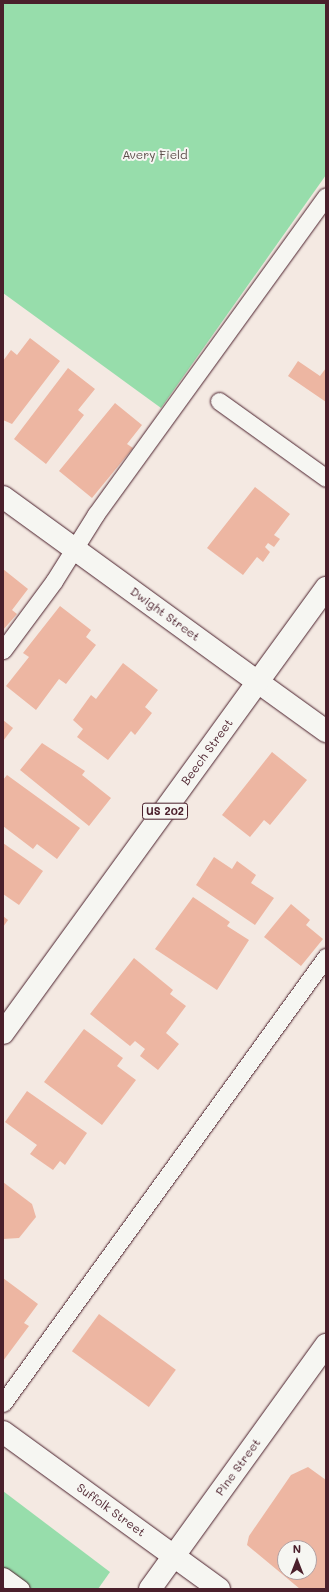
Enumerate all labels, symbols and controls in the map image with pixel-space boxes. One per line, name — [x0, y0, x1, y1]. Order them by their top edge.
park label: Avery Field — [122, 148, 188, 162]
street label: Dwight Street — [127, 584, 203, 644]
street label: Beech Street — [178, 716, 236, 788]
road number: US 202 — [142, 802, 188, 820]
street label: Pine Street — [212, 1436, 264, 1498]
street label: Suffolk Street — [74, 1480, 148, 1540]
north arrow — [277, 1540, 317, 1580]
text: N — [293, 1541, 301, 1556]

